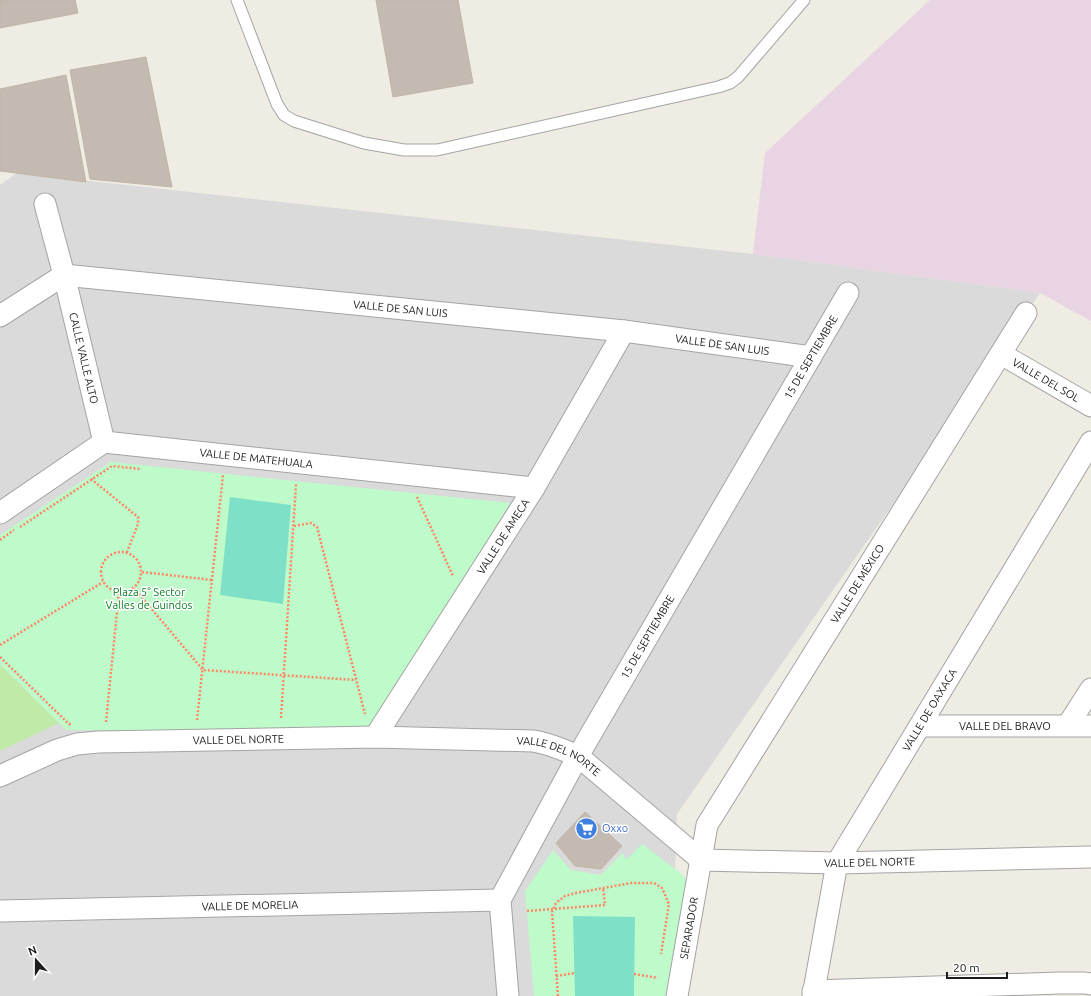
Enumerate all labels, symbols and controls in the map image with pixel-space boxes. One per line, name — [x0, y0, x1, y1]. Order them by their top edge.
street label: VALLE DE SAN LUIS — [352, 298, 448, 319]
street label: CALLE VALLE ALTO — [67, 311, 101, 405]
street label: 15 DE SEPTIEMBRE — [782, 313, 840, 401]
street label: VALLE DE SAN LUIS — [674, 332, 770, 357]
street label: VALLE DEL SOL — [1010, 356, 1082, 404]
street label: VALLE DE MATEHUALA — [199, 446, 314, 470]
street label: VALLE DE AMECA — [475, 496, 532, 576]
street label: VALLE DE MÉXICO — [828, 542, 886, 625]
park label: Plaza 5° Sector Valles de Guindos — [106, 586, 193, 611]
street label: 15 DE SEPTIEMBRE — [618, 593, 677, 681]
street label: VALLE DE OAXACA — [900, 666, 959, 753]
street label: VALLE DEL BRAVO — [959, 720, 1051, 732]
street label: VALLE DEL NORTE — [193, 733, 284, 746]
street label: VALLE DEL NORTE — [517, 735, 603, 778]
supermarket icon: Oxxo — [574, 815, 600, 841]
place label: Oxxo — [602, 822, 628, 834]
street label: VALLE DEL NORTE — [824, 855, 915, 869]
street label: SEPARADOR — [678, 896, 700, 960]
street label: VALLE DE MORELIA — [201, 898, 299, 913]
north arrow — [16, 940, 56, 980]
text: N — [26, 944, 38, 958]
scale bar — [947, 954, 1007, 980]
text: 20 m — [953, 961, 980, 974]

